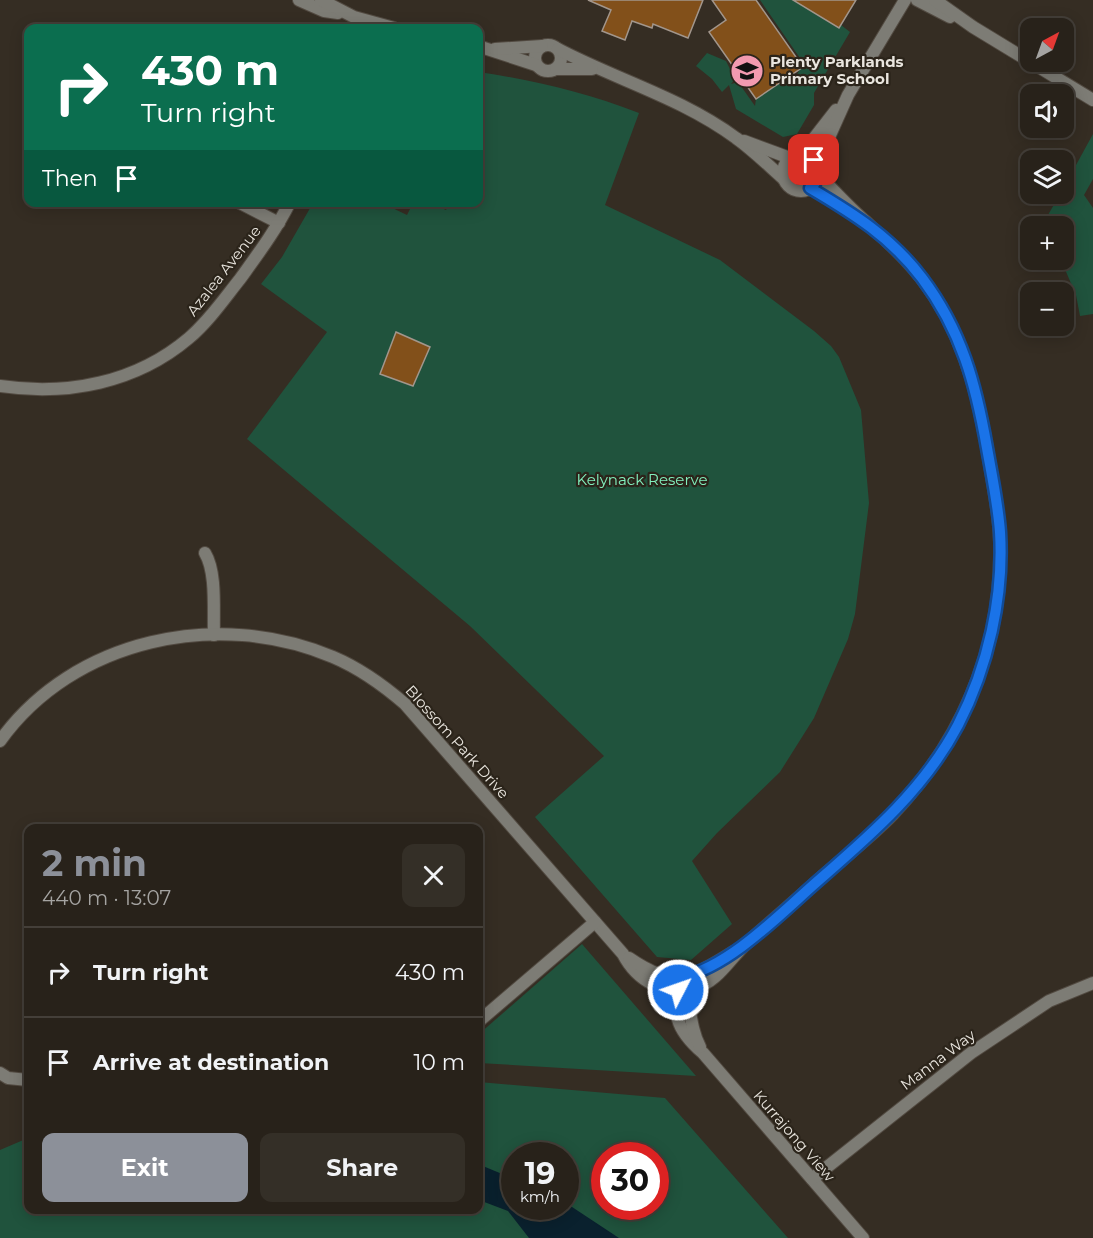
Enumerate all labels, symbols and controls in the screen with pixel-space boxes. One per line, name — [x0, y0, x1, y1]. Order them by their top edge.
north arrow — [1020, 18, 1074, 72]
map controls — [1020, 18, 1074, 336]
text: 430 m — [141, 44, 279, 96]
icon: right — [42, 48, 120, 126]
place label: Plenty Parklands Primary School — [770, 52, 904, 88]
school or university icon: Plenty Parklands Primary School — [729, 53, 765, 89]
button: sound — [1020, 84, 1074, 138]
text: Turn right — [141, 96, 276, 129]
pin — [788, 134, 839, 185]
icon: arrive — [797, 143, 830, 176]
button: layers — [1020, 150, 1074, 204]
icon: arrive — [110, 162, 143, 195]
text: Then — [42, 165, 98, 192]
button: + — [1020, 216, 1074, 270]
street label: Azalea Avenue — [182, 222, 265, 320]
button: − — [1020, 282, 1074, 336]
park label: Kelynack Reserve — [576, 470, 708, 489]
street label: Blossom Park Drive — [401, 681, 513, 802]
text: 2 min — [42, 841, 147, 885]
button: close — [402, 844, 465, 907]
text: 440 m · 13:07 — [42, 886, 171, 910]
icon: right — [42, 956, 75, 989]
position arrow — [646, 958, 710, 1022]
text: Turn right — [93, 959, 208, 986]
text: 430 m — [395, 959, 465, 986]
street label: Manna Way — [897, 1025, 980, 1094]
icon: arrive — [42, 1046, 75, 1079]
text: Arrive at destination — [93, 1049, 329, 1076]
text: 10 m — [413, 1049, 465, 1076]
street label: Kurrajong View — [750, 1086, 840, 1186]
button: Exit — [42, 1133, 248, 1202]
button: Share — [260, 1133, 465, 1202]
speed limit sign: 30 — [591, 1142, 669, 1220]
text: 19 — [525, 1155, 555, 1192]
text: km/h — [520, 1187, 560, 1206]

